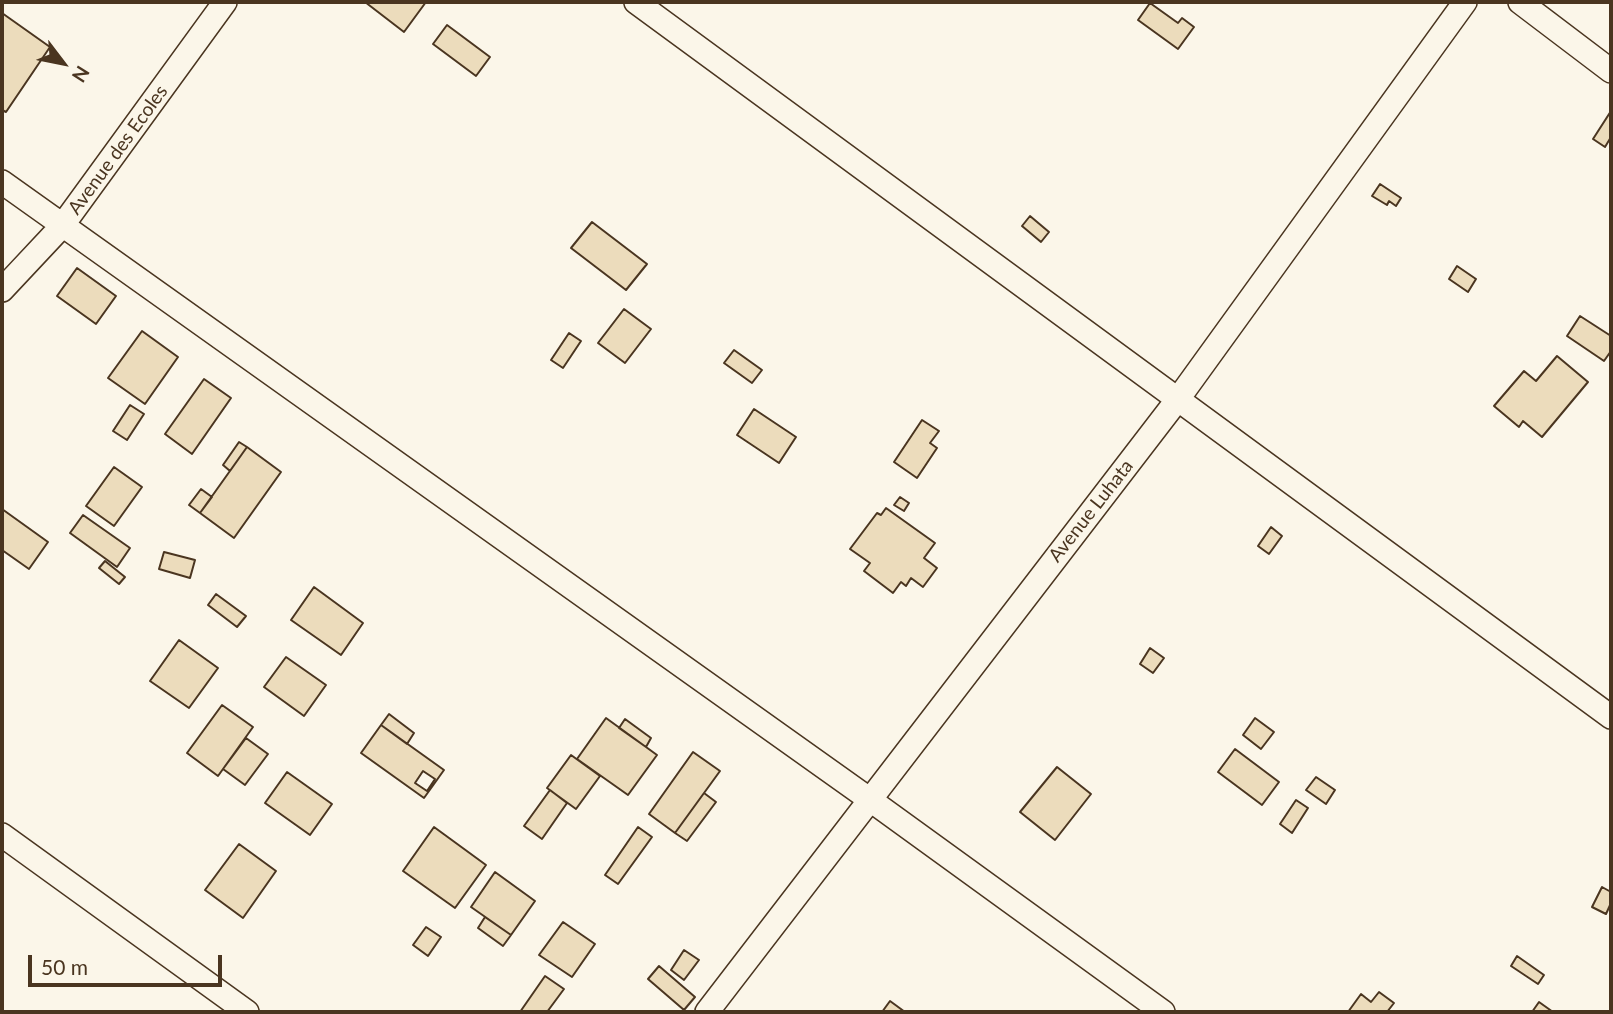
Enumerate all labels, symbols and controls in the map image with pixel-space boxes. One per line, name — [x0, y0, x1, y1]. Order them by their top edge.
north arrow — [28, 28, 98, 98]
text: N — [68, 62, 95, 87]
street label: Avenue des Ecoles — [63, 81, 173, 219]
street label: Avenue Luhata — [1044, 455, 1138, 567]
scale bar — [32, 940, 226, 984]
text: 50 m — [41, 954, 88, 979]

